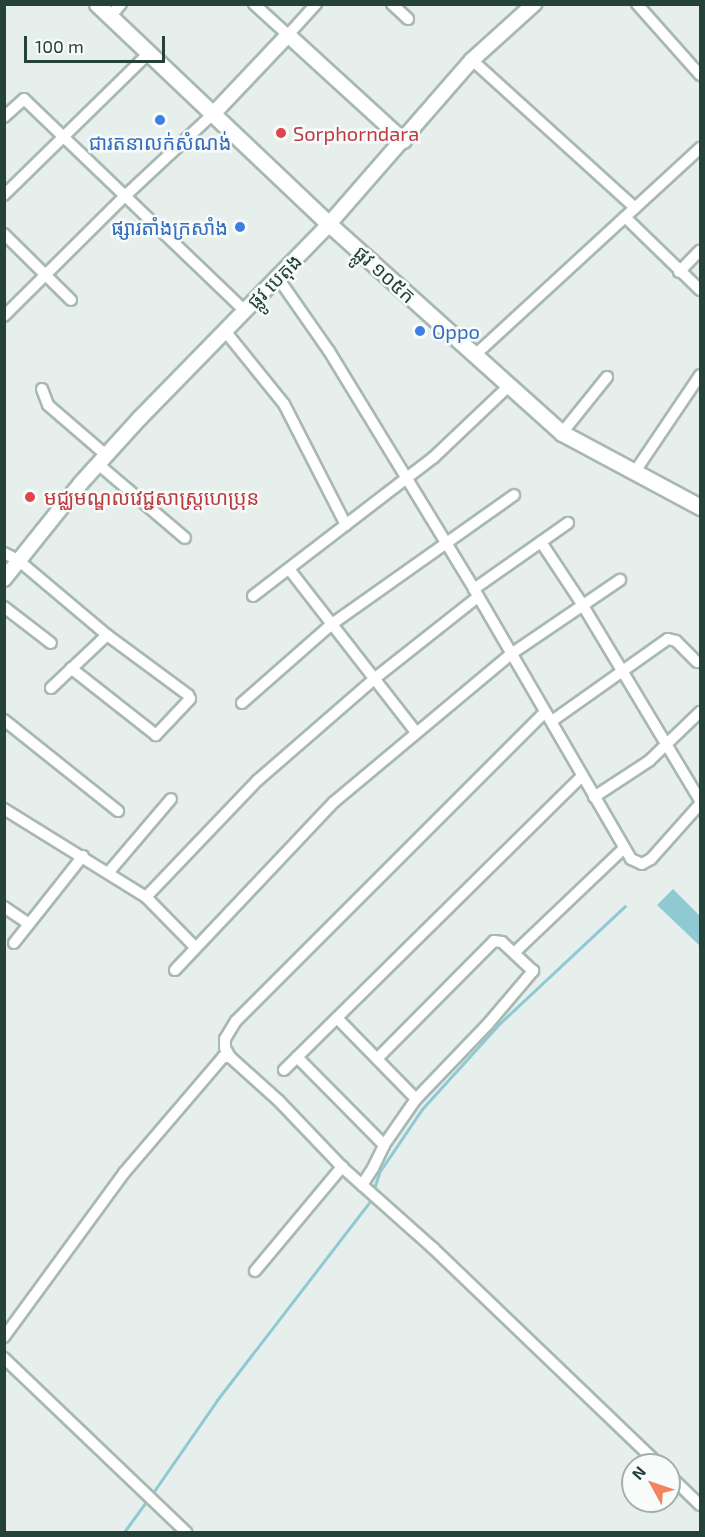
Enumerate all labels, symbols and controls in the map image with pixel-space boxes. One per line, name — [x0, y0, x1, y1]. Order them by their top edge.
scale bar — [27, 24, 168, 62]
text: 100 m — [35, 35, 84, 57]
marker: ជារតនាលក់សំណង់ — [153, 113, 167, 127]
place label: Sorphorndara — [293, 121, 419, 145]
marker: Sorphorndara — [274, 126, 288, 140]
place label: ជារតនាលក់សំណង់ — [89, 130, 231, 154]
place label: ផ្សារតាំងក្រសាំង — [111, 215, 228, 239]
marker: ផ្សារតាំងក្រសាំង — [233, 220, 247, 234]
street label: ផ្លូវ ១០៥ក — [349, 240, 421, 308]
street label: ផ្លូវ បេតុង — [242, 249, 306, 313]
place label: Oppo — [432, 319, 480, 343]
marker: Oppo — [413, 324, 427, 338]
place label: មជ្ឈមណ្ឌលវេជ្ជសាស្ត្រហេប្រុន — [44, 485, 259, 509]
marker: មជ្ឈមណ្ឌលវេជ្ជសាស្ត្រហេប្រុន — [21, 488, 39, 506]
north arrow — [621, 1453, 681, 1513]
text: N — [627, 1462, 649, 1483]

